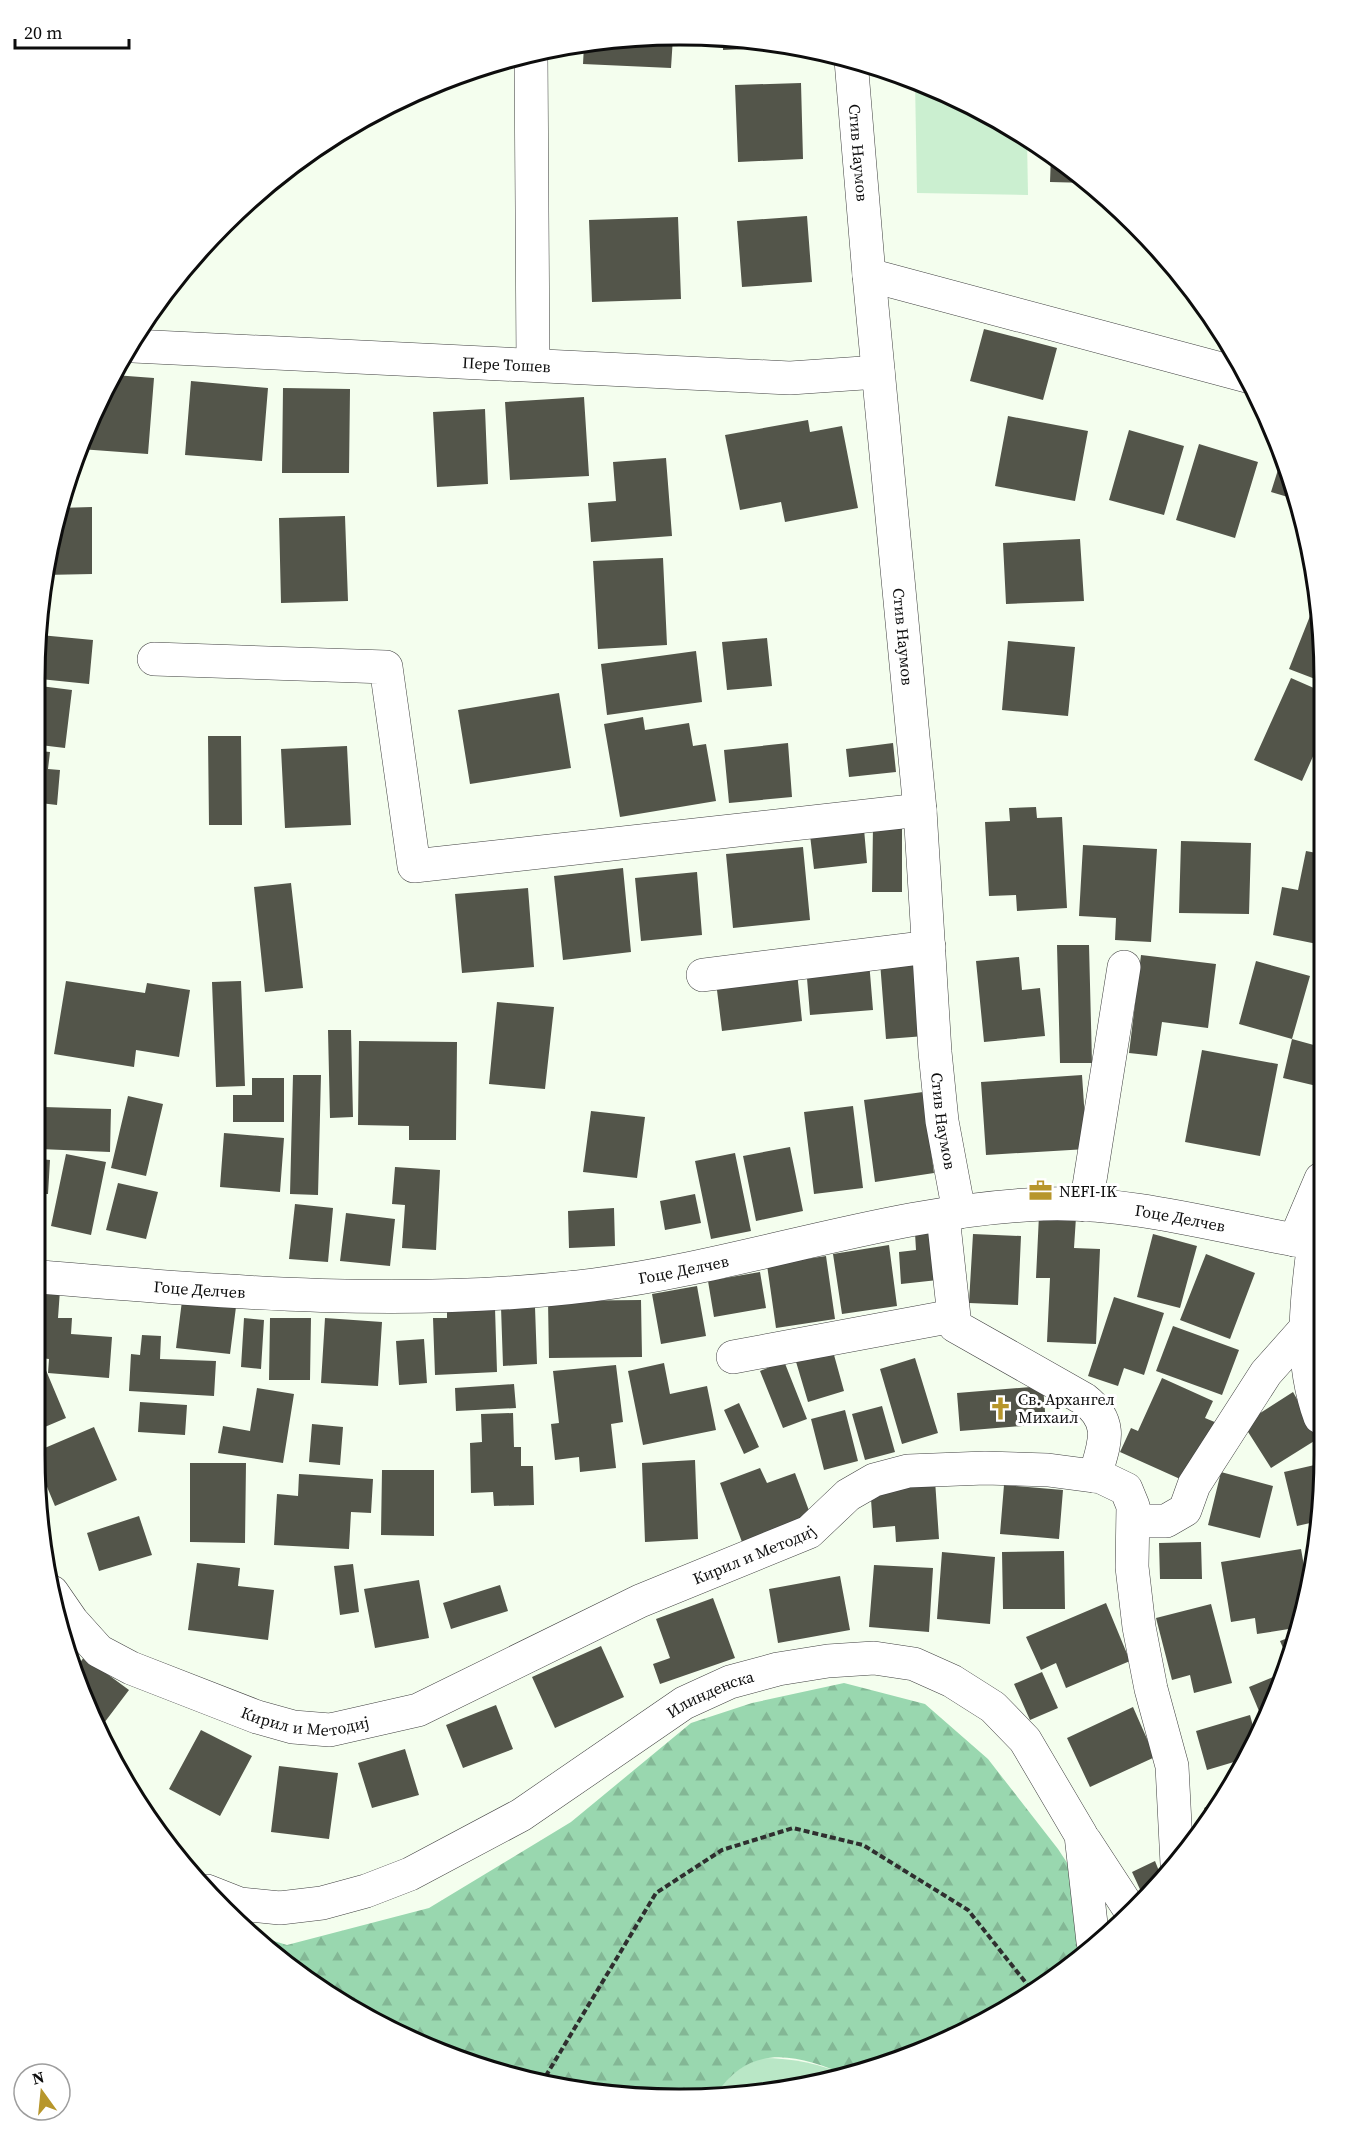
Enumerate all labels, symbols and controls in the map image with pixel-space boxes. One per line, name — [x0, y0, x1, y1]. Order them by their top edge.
scale bar — [15, 12, 129, 50]
text: 20 m — [24, 20, 62, 45]
street label: Стив Наумов — [844, 103, 874, 202]
street label: Пере Тошев — [462, 351, 551, 377]
street label: Стив Наумов — [888, 587, 919, 686]
street label: Стив Наумов — [926, 1071, 962, 1171]
office icon: NEFI-IK — [1028, 1178, 1054, 1204]
place label: NEFI-IK — [1059, 1180, 1117, 1202]
street label: Гоце Делчев — [1133, 1199, 1227, 1237]
street label: Гоце Делчев — [637, 1249, 731, 1289]
street label: Гоце Делчев — [153, 1275, 246, 1303]
place label: Св. Архангел Михаил — [1018, 1388, 1115, 1428]
church icon: Св. Архангел Михаил — [987, 1395, 1013, 1421]
street label: Кирил и Методиј — [689, 1520, 821, 1589]
street label: Илинденска — [662, 1665, 757, 1723]
street label: Кирил и Методиј — [238, 1701, 371, 1741]
north arrow — [12, 2062, 72, 2122]
text: N — [30, 2065, 47, 2090]

